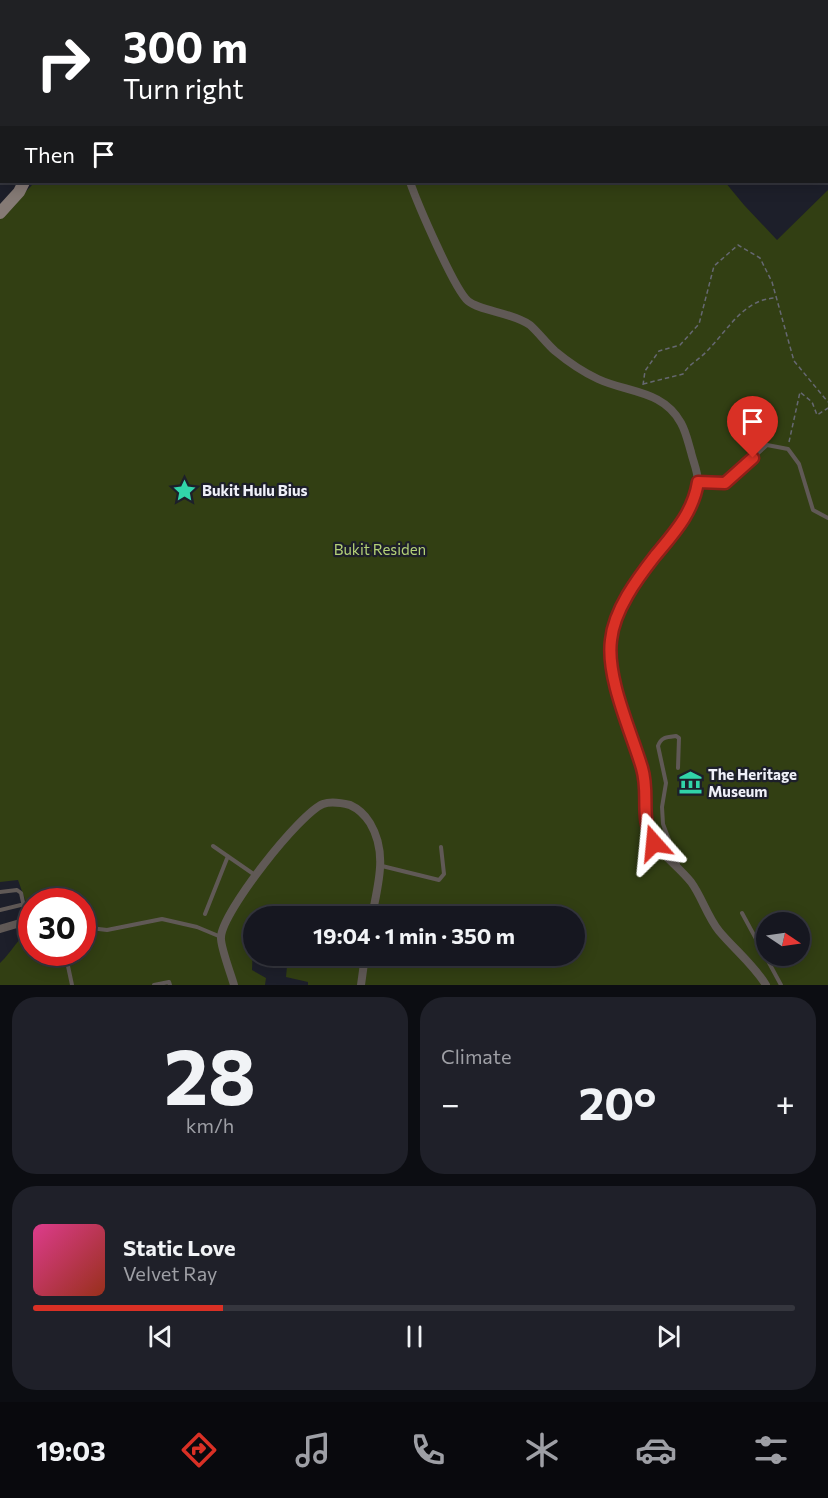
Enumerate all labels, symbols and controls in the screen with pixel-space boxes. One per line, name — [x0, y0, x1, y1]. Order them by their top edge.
text: 300 m — [123, 20, 248, 72]
icon: right — [24, 24, 102, 102]
text: Turn right — [123, 72, 243, 105]
icon: arrive — [87, 138, 120, 171]
text: Then — [24, 141, 75, 168]
pin — [727, 396, 778, 458]
icon: arrive — [736, 405, 769, 438]
place icon: Bukit Hulu Bius — [171, 477, 197, 503]
place label: Bukit Hulu Bius — [202, 481, 307, 499]
park label: Bukit Residen — [334, 540, 426, 558]
place label: The Heritage Museum — [708, 765, 797, 800]
museum icon: The Heritage Museum — [677, 770, 703, 796]
position arrow — [622, 811, 686, 875]
speed limit sign: 30 — [18, 888, 96, 966]
north arrow — [756, 912, 810, 966]
map controls — [756, 912, 810, 966]
text: 19:04 · 1 min · 350 m — [313, 922, 515, 949]
text: 28 — [164, 1026, 256, 1121]
text: Climate — [441, 1044, 511, 1068]
text: 20° — [579, 1074, 657, 1129]
text: − — [441, 1082, 460, 1123]
text: + — [776, 1082, 795, 1123]
text: km/h — [186, 1113, 234, 1137]
text: Static Love — [123, 1234, 236, 1261]
text: Velvet Ray — [123, 1261, 217, 1285]
icon: previous — [144, 1320, 177, 1353]
icon: pause — [398, 1320, 431, 1353]
icon: next — [652, 1320, 685, 1353]
icon: directions — [178, 1429, 220, 1471]
icon: music — [292, 1429, 334, 1471]
icon: phone — [407, 1429, 449, 1471]
icon: climate — [521, 1429, 563, 1471]
icon: car — [635, 1429, 677, 1471]
icon: filters — [750, 1429, 792, 1471]
text: 19:03 — [36, 1434, 106, 1467]

